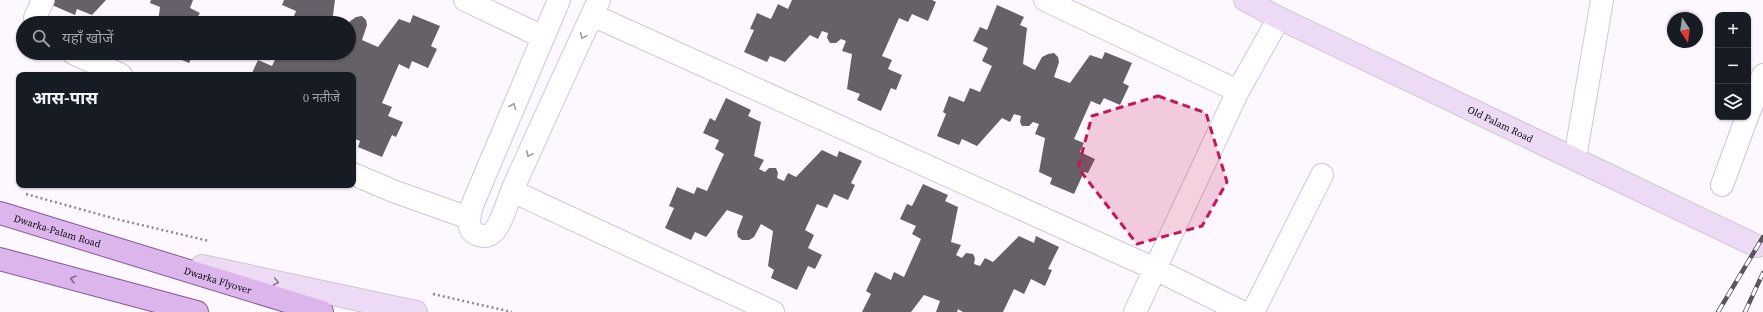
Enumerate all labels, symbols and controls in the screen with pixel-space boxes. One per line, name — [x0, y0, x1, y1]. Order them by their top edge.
north arrow — [1667, 12, 1703, 48]
map controls — [1715, 12, 1751, 120]
button: + — [1715, 12, 1751, 48]
search box — [16, 16, 356, 60]
icon: search — [30, 27, 52, 49]
text: यहाँ खोजें — [62, 27, 113, 48]
one-way arrow — [579, 32, 587, 39]
button: − — [1715, 48, 1751, 84]
button: layers — [1715, 84, 1751, 120]
text: आस-पास — [32, 86, 98, 110]
text: 0 नतीजे — [303, 89, 340, 106]
one-way arrow — [509, 103, 517, 110]
street label: Old Palam Road — [1466, 103, 1536, 145]
one-way arrow — [526, 150, 534, 157]
street label: Dwarka-Palam Road — [12, 211, 103, 250]
street label: Dwarka Flyover — [183, 264, 254, 297]
one-way arrow — [70, 275, 77, 284]
one-way arrow — [273, 277, 279, 285]

